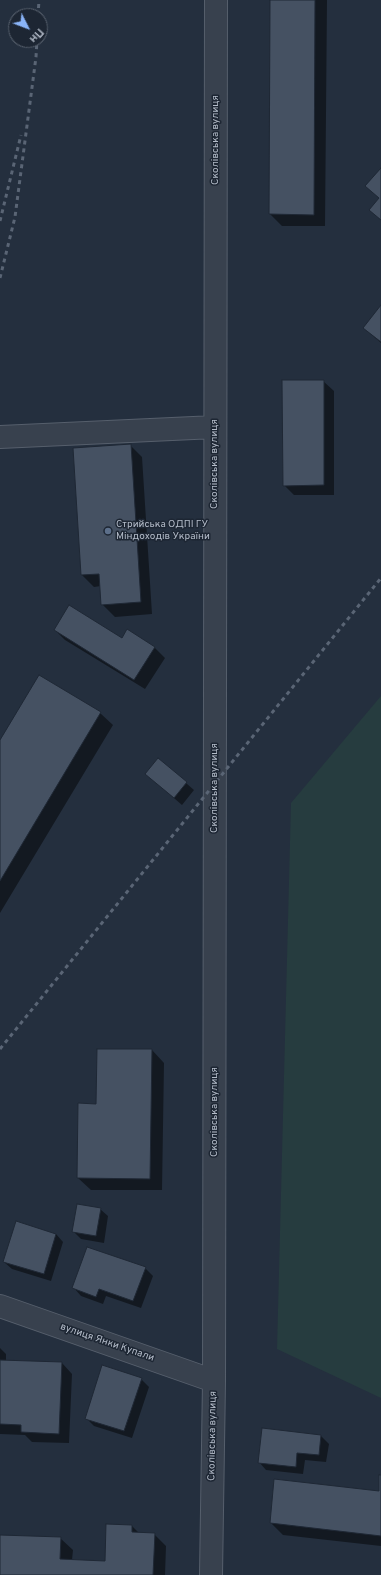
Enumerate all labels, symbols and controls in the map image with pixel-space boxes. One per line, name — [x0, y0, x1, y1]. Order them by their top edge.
north arrow — [8, 8, 48, 48]
text: Пн — [26, 25, 46, 46]
street label: Сколівська вулиця — [210, 95, 222, 185]
street label: Сколівська вулиця — [209, 419, 221, 509]
place label: Стрийська ОДПІ ГУ Міндоходів України — [116, 519, 210, 542]
marker: Стрийська ОДПІ ГУ Міндоходів України — [103, 526, 113, 536]
street label: Сколівська вулиця — [209, 743, 221, 833]
street label: Сколівська вулиця — [209, 1067, 221, 1157]
street label: вулиця Янки Купали — [58, 1321, 156, 1365]
street label: Сколівська вулиця — [206, 1391, 220, 1481]

